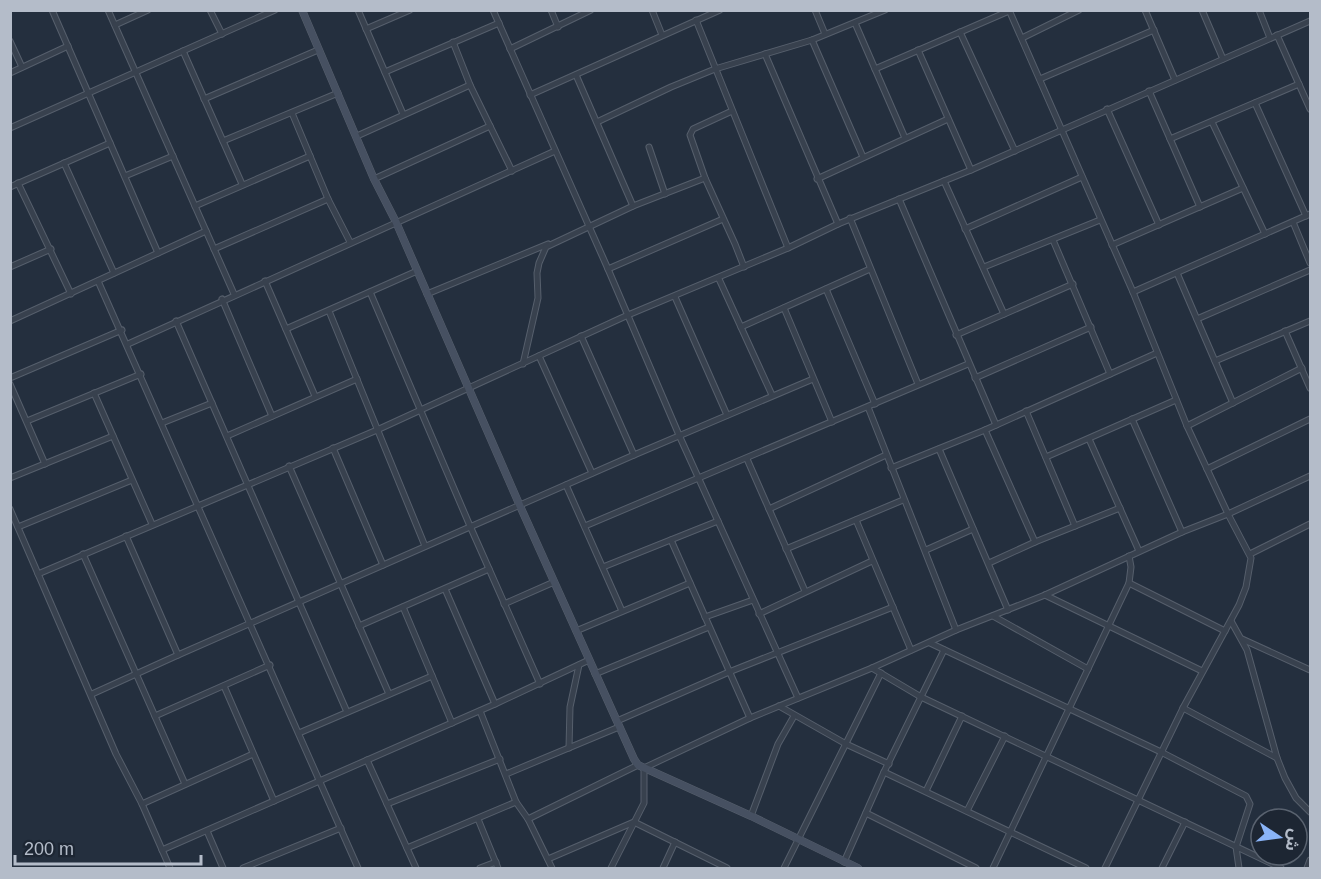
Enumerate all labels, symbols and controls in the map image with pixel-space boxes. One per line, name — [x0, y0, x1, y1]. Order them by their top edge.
north arrow — [1249, 807, 1309, 867]
text: ش — [1281, 827, 1304, 853]
scale bar — [15, 828, 201, 866]
text: 200 m — [24, 839, 74, 859]

